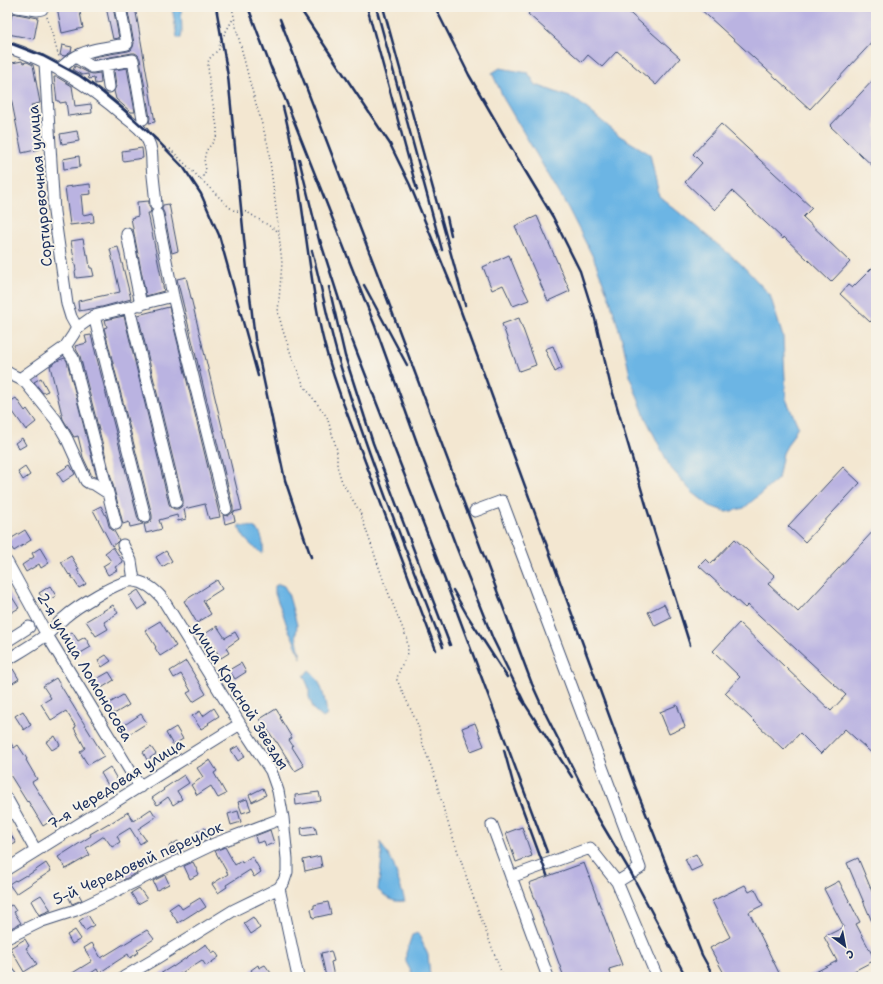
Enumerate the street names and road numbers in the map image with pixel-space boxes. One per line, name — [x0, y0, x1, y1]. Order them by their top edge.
street label: Сортировочная улица — [23, 104, 57, 268]
street label: 2-я улица Ломоносова — [33, 589, 138, 746]
street label: улица Красной Звезды — [186, 619, 294, 773]
street label: 7-я Чередовая улица — [44, 733, 189, 834]
street label: 5-й Чередовый переулок — [50, 816, 226, 910]

